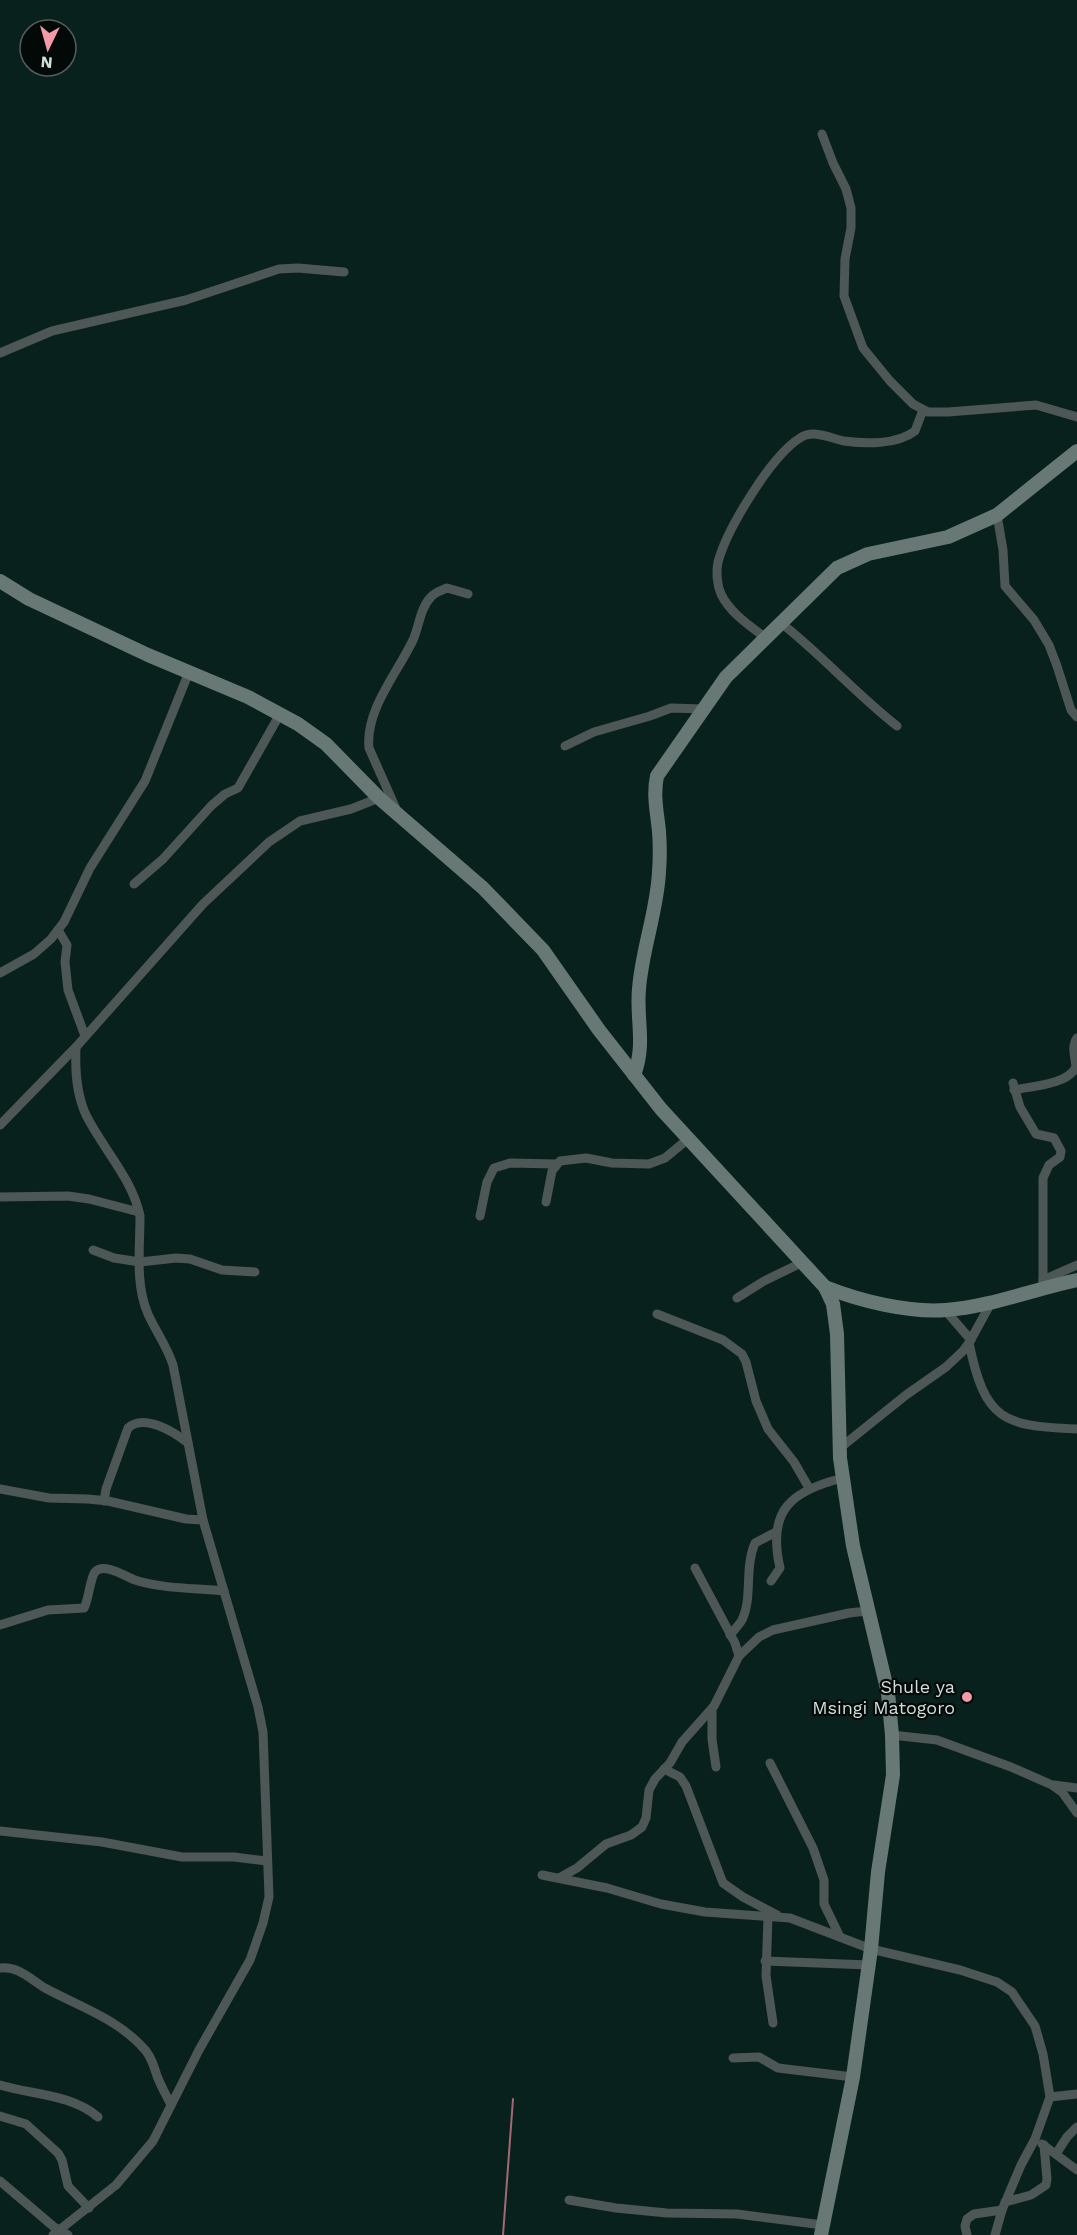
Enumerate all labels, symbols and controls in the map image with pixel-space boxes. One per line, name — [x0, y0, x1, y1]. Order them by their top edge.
north arrow — [18, 18, 78, 78]
text: N — [40, 52, 53, 72]
place label: Shule ya Msingi Matogoro — [812, 1676, 955, 1718]
marker: Shule ya Msingi Matogoro — [960, 1690, 974, 1704]

